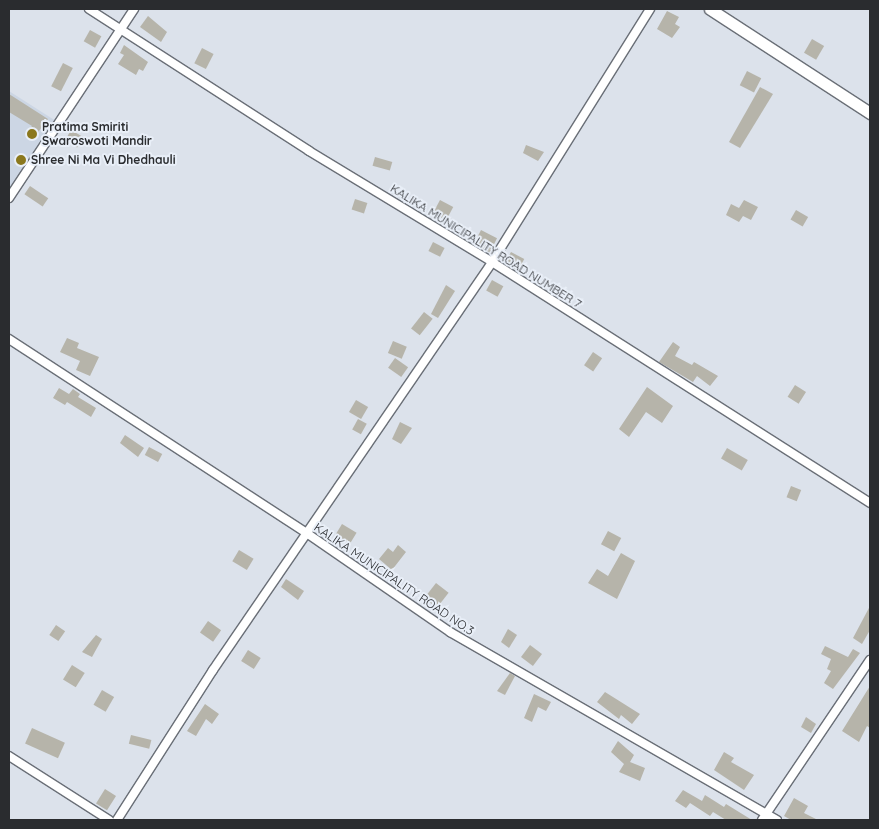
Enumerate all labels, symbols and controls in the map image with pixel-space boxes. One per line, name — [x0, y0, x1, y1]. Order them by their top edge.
place label: Pratima Smiriti Swaroswoti Mandir — [42, 120, 152, 148]
marker: Pratima Smiriti Swaroswoti Mandir — [26, 128, 38, 140]
place label: Shree Ni Ma Vi Dhedhauli — [31, 153, 176, 167]
marker: Shree Ni Ma Vi Dhedhauli — [15, 154, 27, 166]
street label: KALIKA MUNICIPALITY ROAD NUMBER 7 — [388, 181, 584, 311]
street label: KALIKA MUNICIPALITY ROAD NO.3 — [311, 520, 477, 638]

